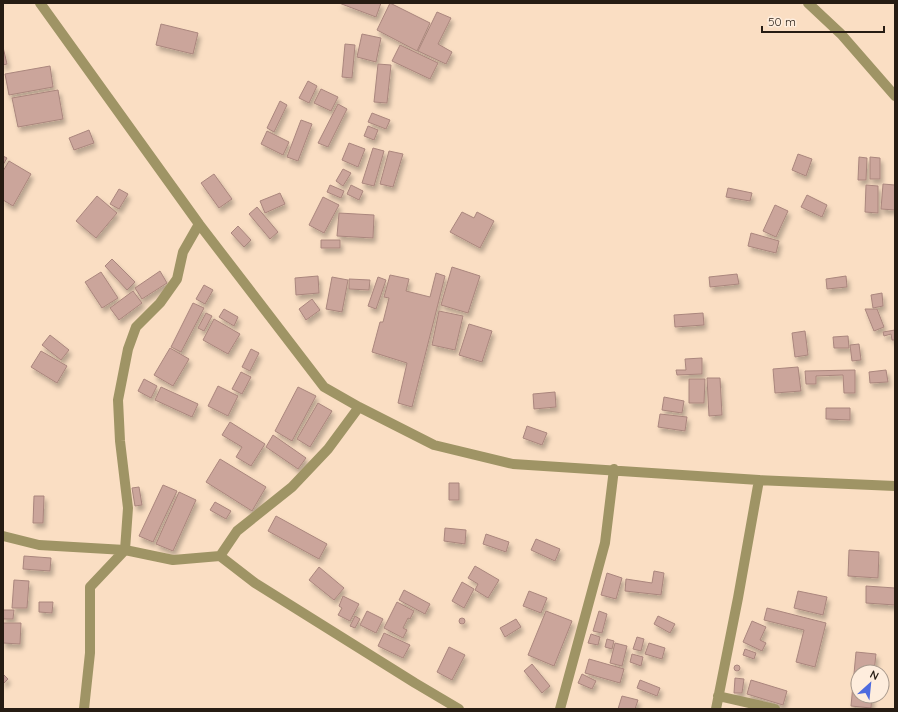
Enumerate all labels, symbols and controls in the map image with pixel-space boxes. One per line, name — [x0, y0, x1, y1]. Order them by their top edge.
scale bar — [762, 8, 884, 34]
text: 50 m — [768, 14, 796, 29]
north arrow — [850, 664, 890, 704]
text: N — [868, 667, 881, 683]

